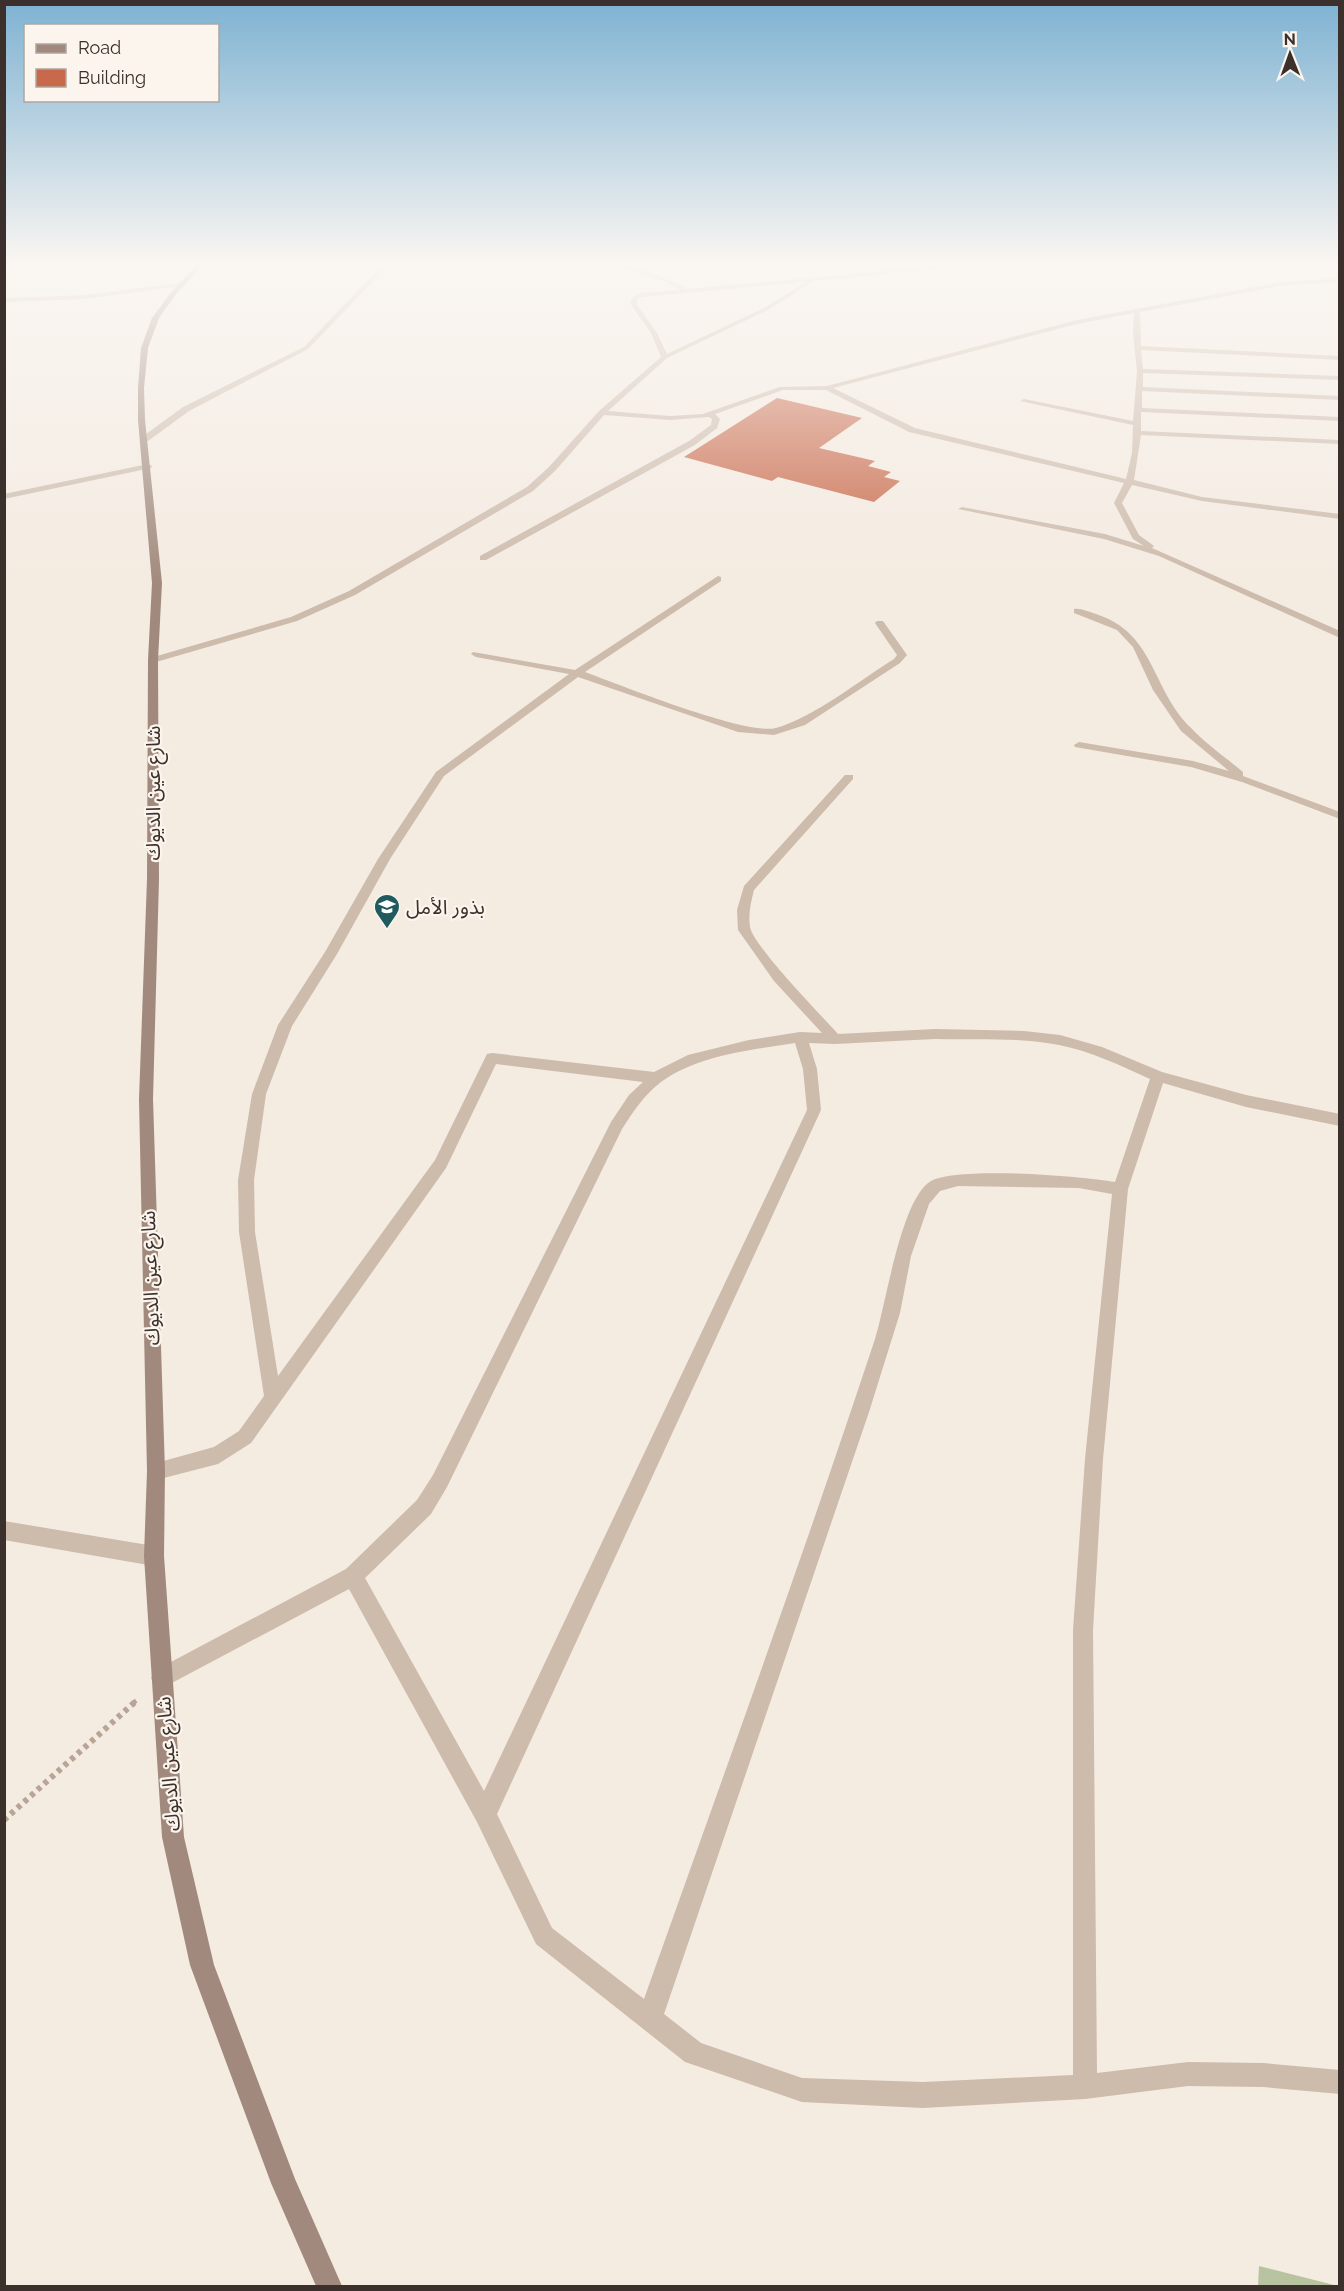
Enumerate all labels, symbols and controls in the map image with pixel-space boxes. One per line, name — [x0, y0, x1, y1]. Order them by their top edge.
legend — [24, 24, 219, 102]
north arrow — [1260, 24, 1320, 84]
text: N — [1283, 30, 1296, 49]
text: Road — [78, 37, 121, 58]
text: Building — [78, 67, 146, 88]
street label: شارع عين الديوك — [141, 726, 168, 860]
school or university icon: بذور الأمل — [372, 892, 402, 930]
place label: بذور الأمل — [406, 895, 485, 919]
street label: شارع عين الديوك — [136, 1210, 167, 1346]
street label: شارع عين الديوك — [151, 1696, 188, 1832]

